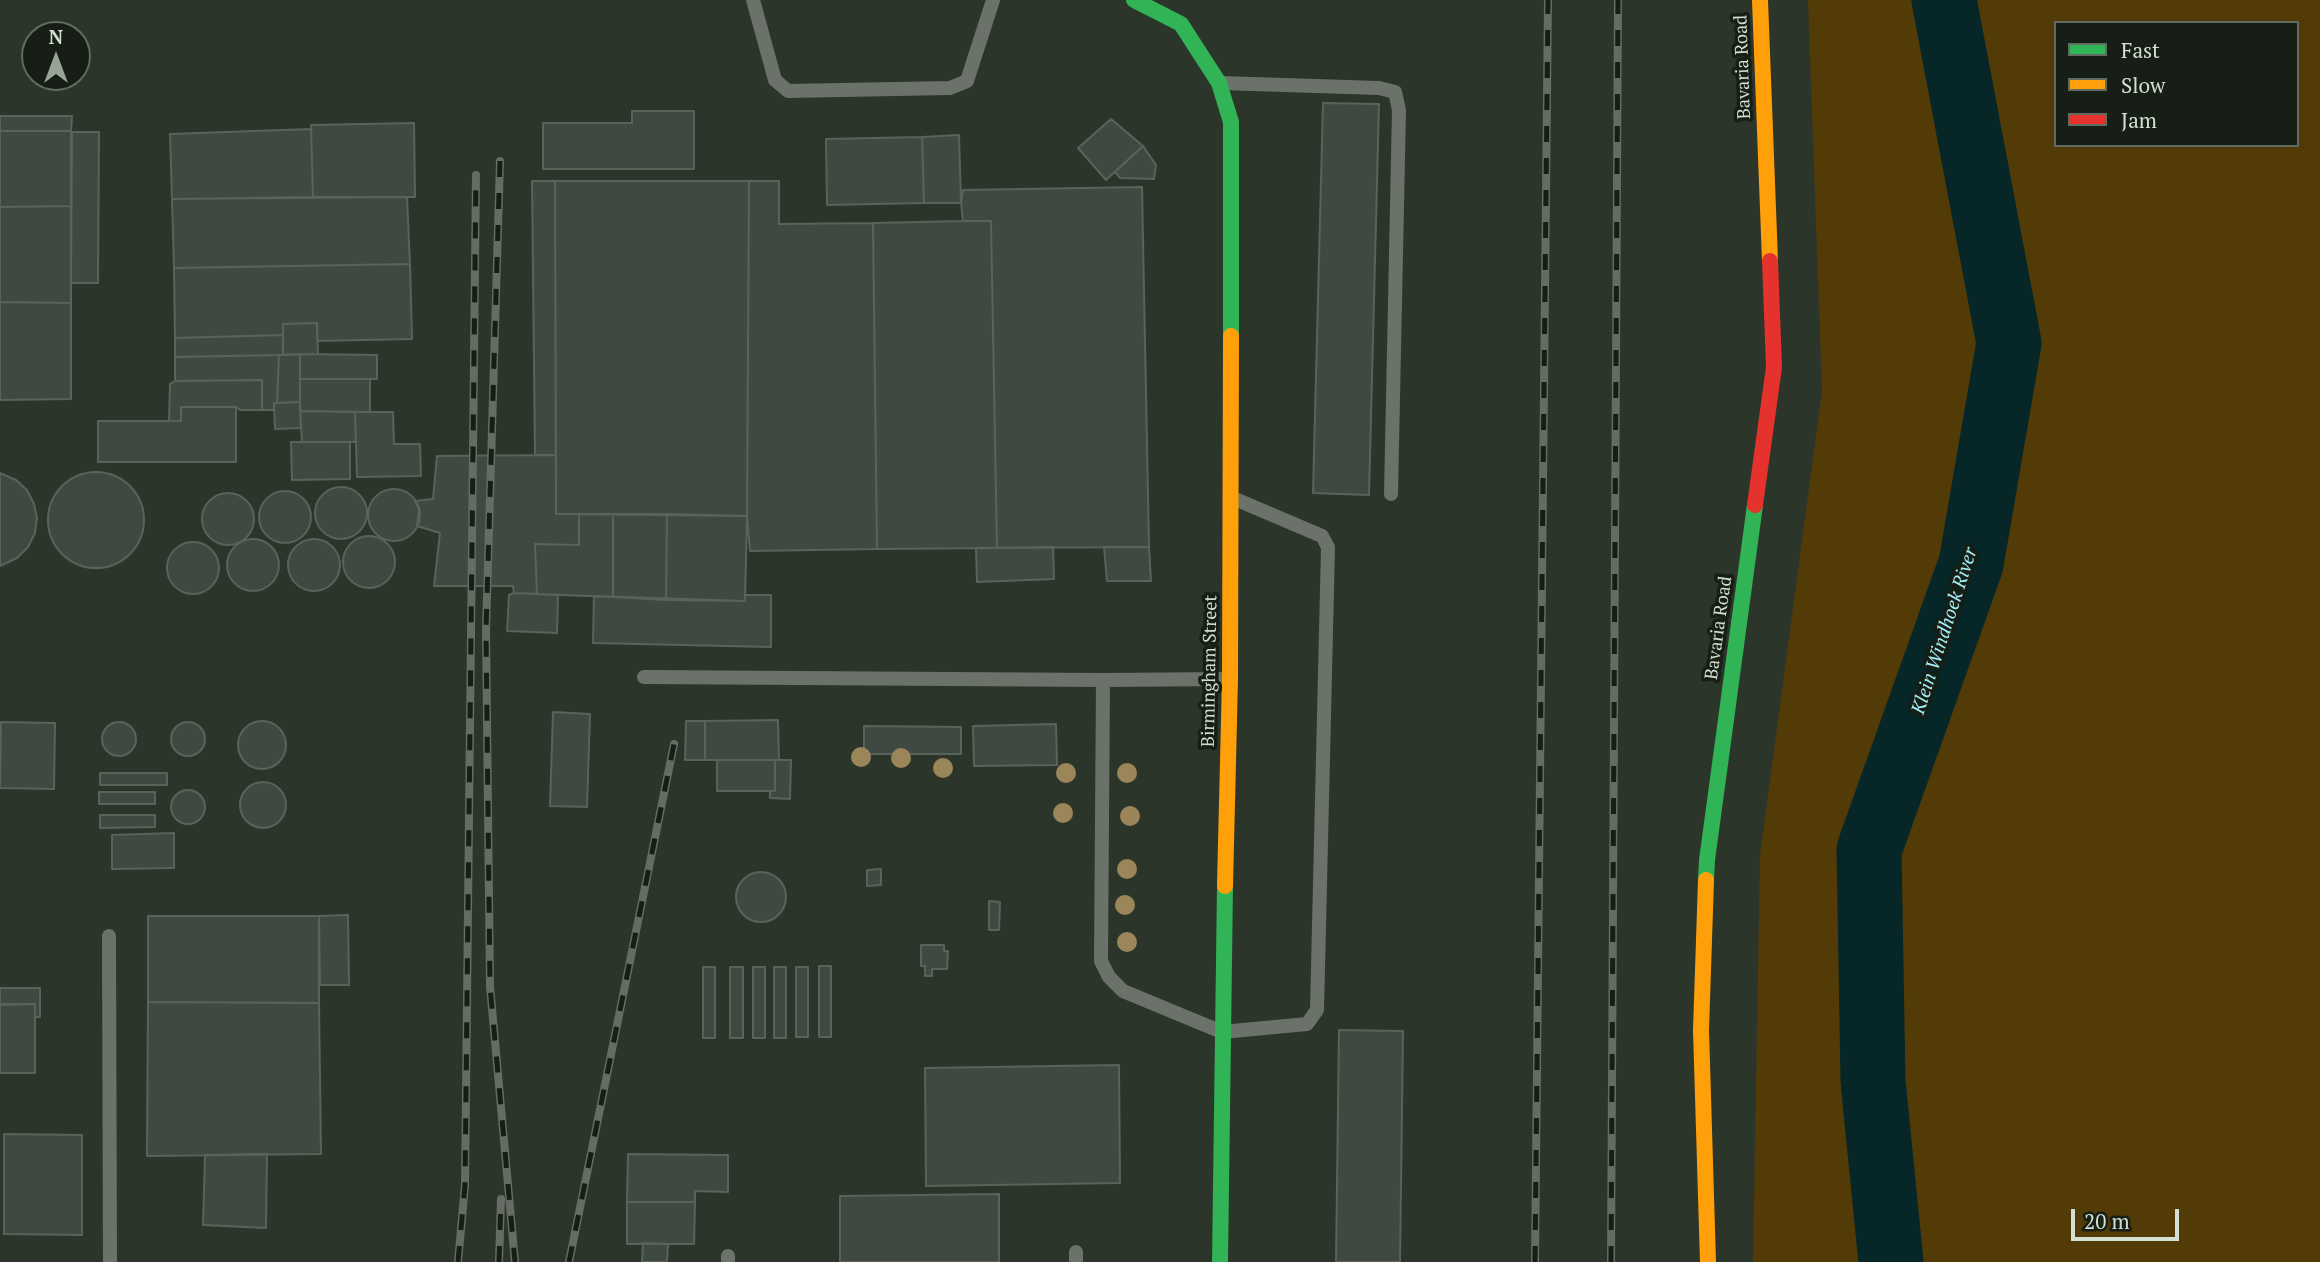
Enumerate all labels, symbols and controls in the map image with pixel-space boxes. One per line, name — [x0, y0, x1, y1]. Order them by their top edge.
street label: Bavaria Road — [1730, 14, 1756, 120]
north arrow — [21, 21, 91, 91]
legend — [2054, 21, 2299, 147]
text: N — [49, 24, 63, 49]
text: Fast — [2121, 36, 2160, 64]
text: Slow — [2121, 71, 2165, 99]
text: Jam — [2121, 106, 2157, 134]
water label: Klein Windhoek River — [1907, 545, 1983, 717]
street label: Bavaria Road — [1701, 575, 1737, 681]
street label: Birmingham Street — [1198, 595, 1222, 747]
scale bar — [2075, 1196, 2184, 1240]
text: 20 m — [2084, 1207, 2130, 1235]

